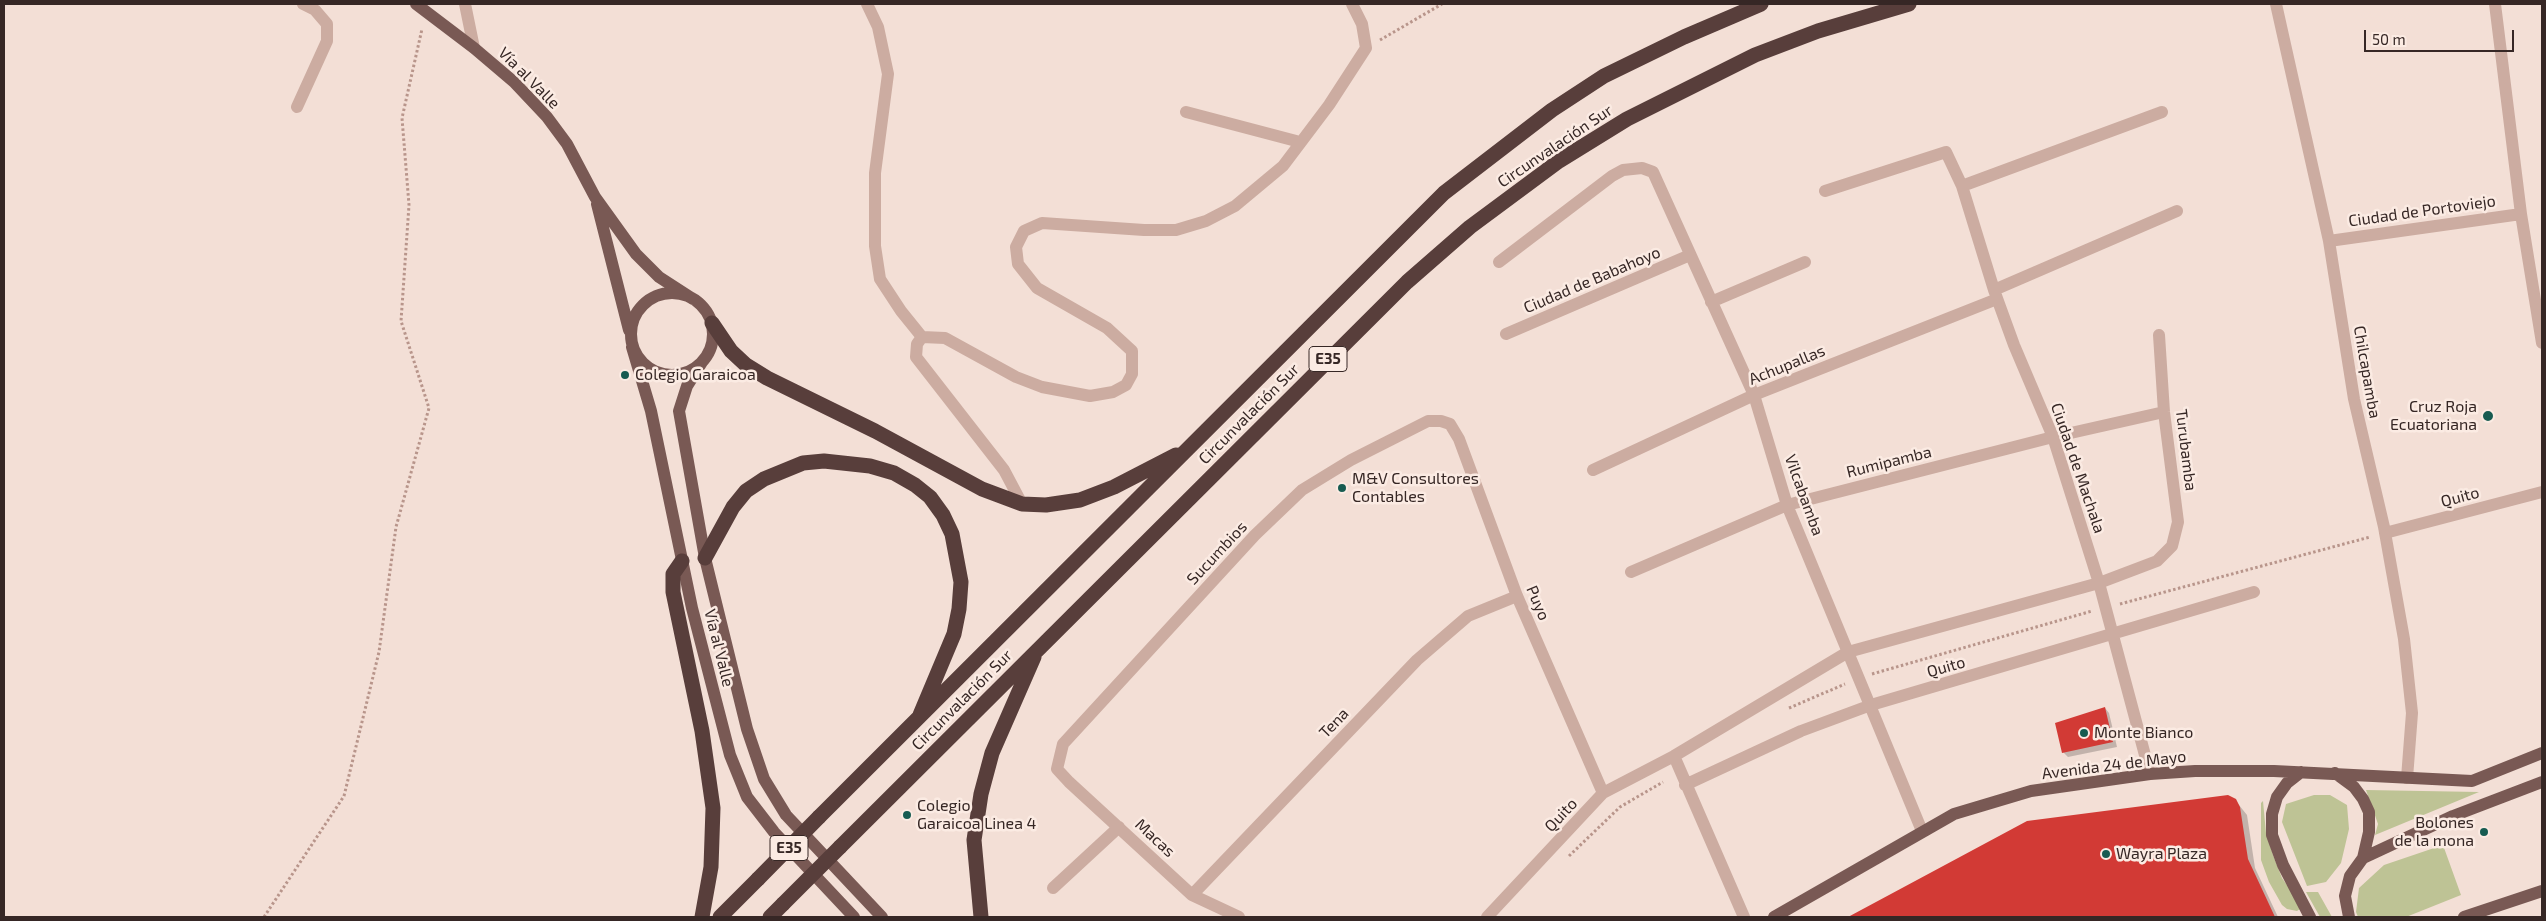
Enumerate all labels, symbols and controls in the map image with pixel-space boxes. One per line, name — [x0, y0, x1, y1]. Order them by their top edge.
scale bar — [2366, 20, 2516, 52]
text: 50 m — [2372, 30, 2406, 48]
street label: Vía al Valle — [494, 43, 564, 113]
street label: Circunvalación Sur — [1494, 100, 1616, 192]
street label: Ciudad de Portoviejo — [2347, 191, 2497, 231]
street label: Ciudad de Babahoyo — [1521, 243, 1663, 317]
street label: Chilcapamba — [2349, 324, 2385, 420]
street label: Achupallas — [1746, 341, 1828, 389]
road number: E35 — [1309, 346, 1347, 372]
street label: Circunvalación Sur — [1195, 360, 1303, 468]
place label: Colegio Garaicoa — [635, 365, 756, 385]
marker: Colegio Garaicoa — [619, 369, 631, 381]
place label: Cruz Roja Ecuatoriana — [2390, 397, 2477, 435]
street label: Ciudad de Machala — [2047, 400, 2109, 536]
street label: Turubamba — [2171, 408, 2201, 492]
marker: Cruz Roja Ecuatoriana — [2481, 409, 2495, 423]
street label: Rumipamba — [1844, 442, 1934, 482]
street label: Vilcabamba — [1780, 452, 1828, 538]
place label: M&V Consultores Contables — [1352, 469, 1479, 507]
marker: M&V Consultores Contables — [1336, 482, 1348, 494]
street label: Quito — [2439, 483, 2481, 511]
street label: Sucumbios — [1183, 517, 1251, 589]
street label: Puyo — [1522, 583, 1554, 623]
street label: Vía al Valle — [700, 607, 738, 689]
street label: Circunvalación Sur — [908, 646, 1016, 754]
street label: Quito — [1925, 652, 1967, 682]
street label: Tena — [1315, 704, 1353, 742]
place label: Monte Bianco — [2094, 723, 2193, 743]
marker: Monte Bianco — [2078, 727, 2090, 739]
street label: Avenida 24 de Mayo — [2041, 747, 2187, 783]
street label: Quito — [1541, 794, 1581, 836]
place label: Colegio Garaicoa Linea 4 — [917, 796, 1036, 834]
marker: Colegio Garaicoa Linea 4 — [901, 809, 913, 821]
place label: Bolones de la mona — [2394, 813, 2474, 851]
street label: Macas — [1131, 815, 1179, 861]
marker: Bolones de la mona — [2478, 826, 2490, 838]
road number: E35 — [770, 836, 808, 860]
place label: Wayra Plaza — [2116, 844, 2207, 864]
marker: Wayra Plaza — [2100, 848, 2112, 860]

